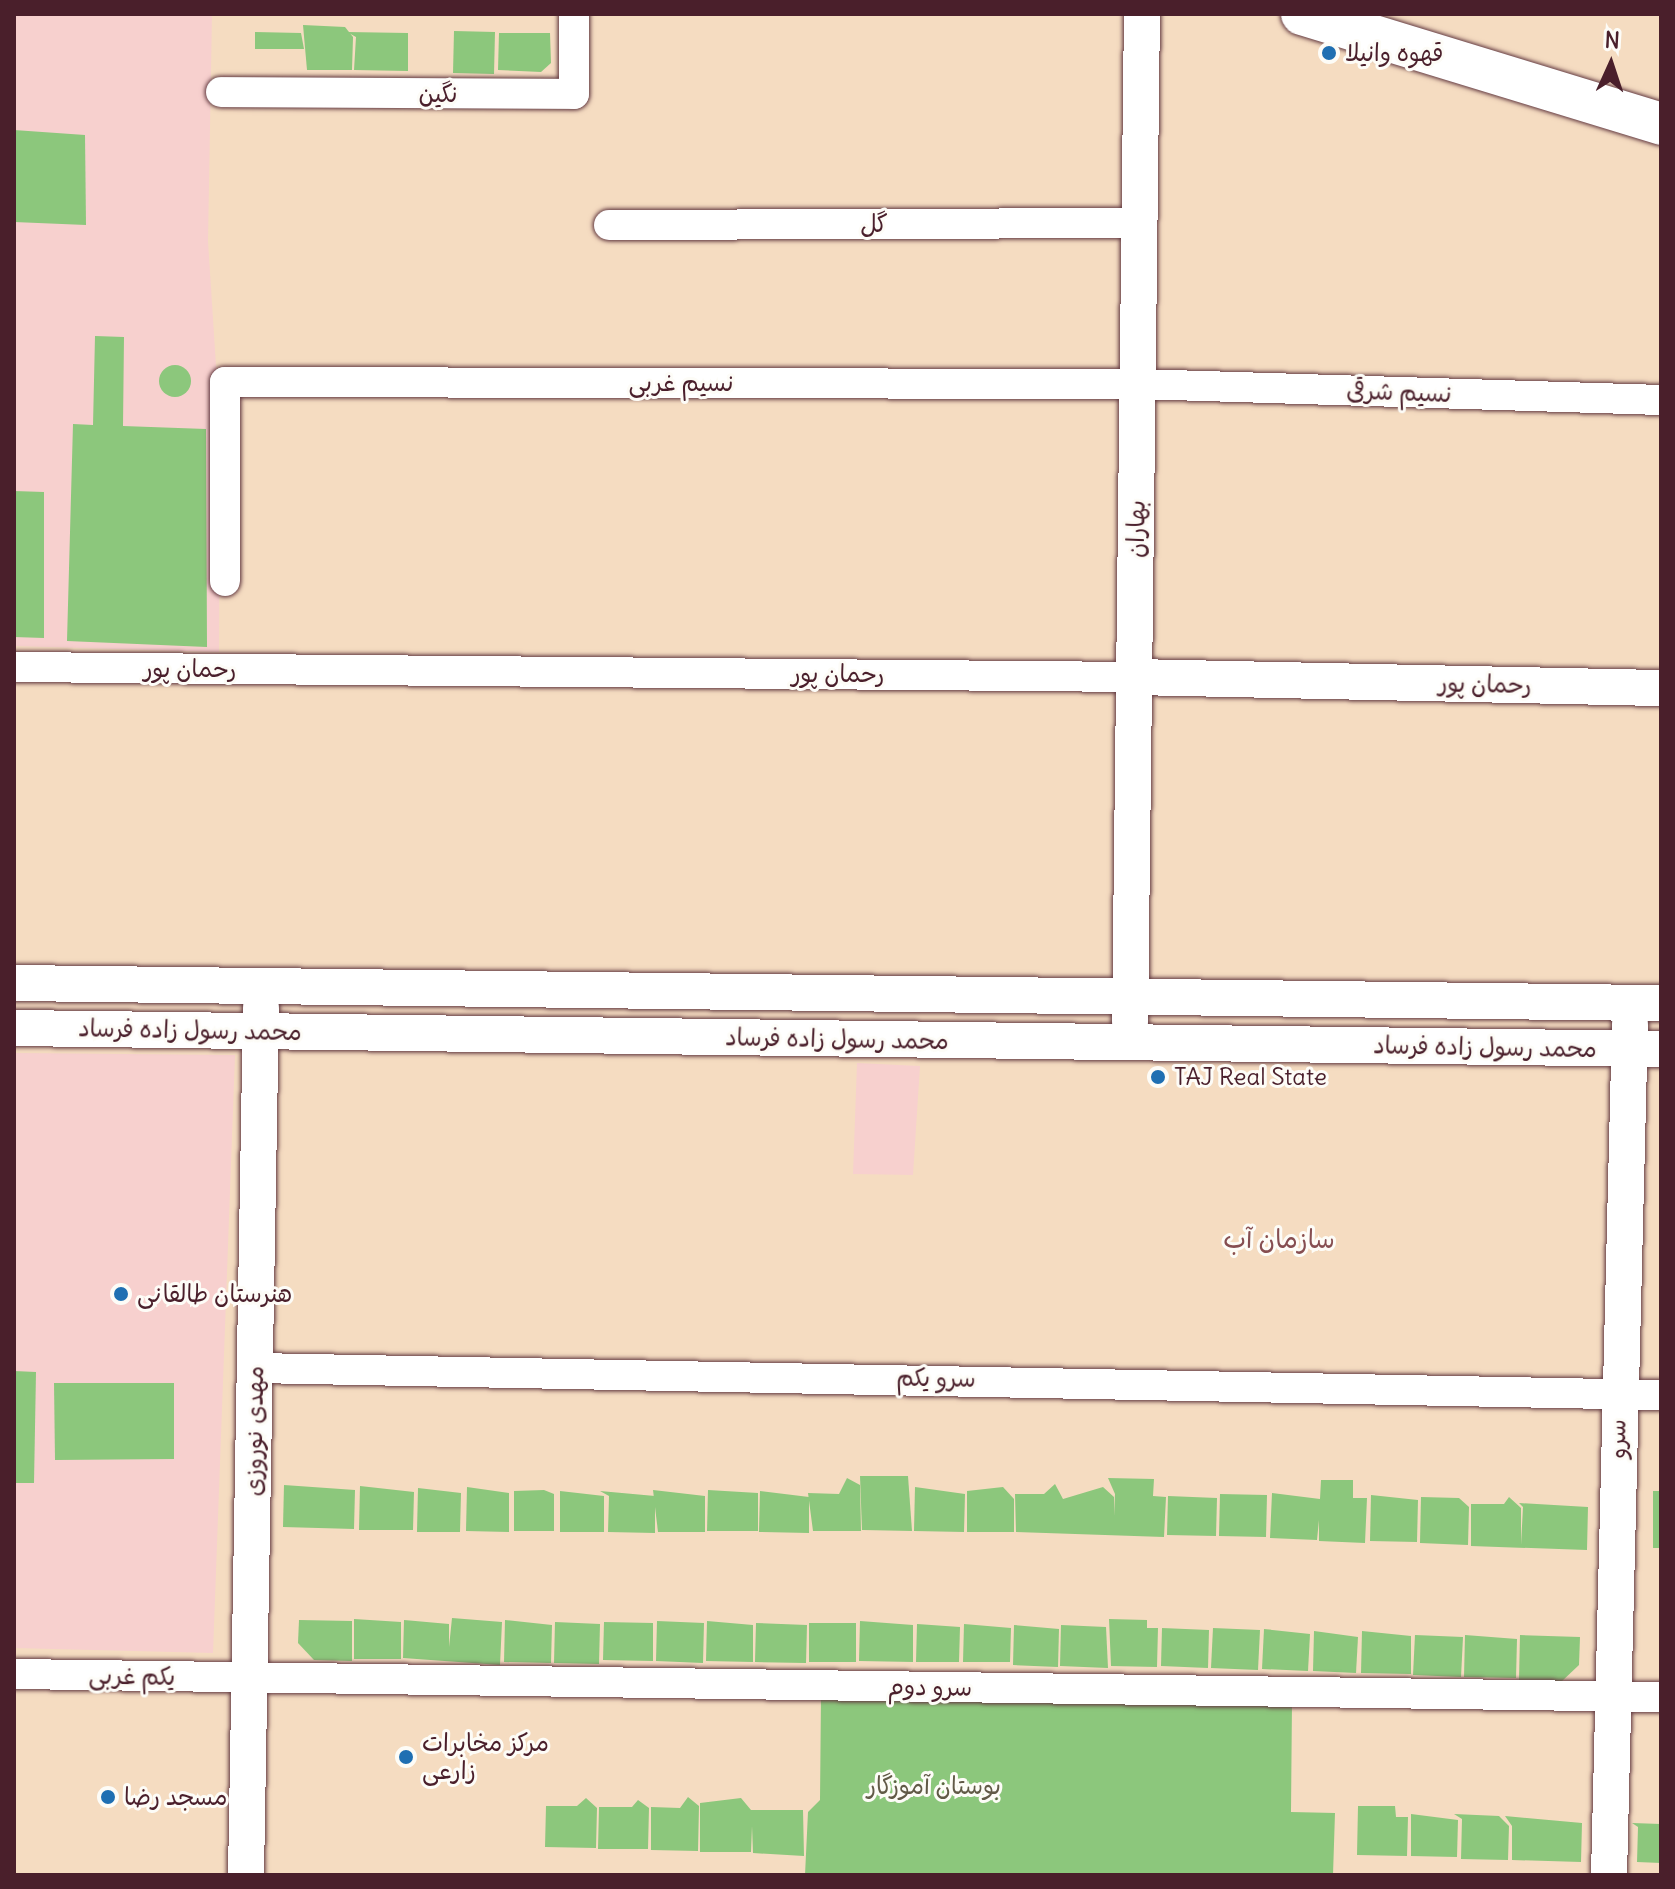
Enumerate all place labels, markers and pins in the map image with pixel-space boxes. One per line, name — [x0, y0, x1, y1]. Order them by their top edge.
place label: قهوه وانیلا — [1345, 39, 1443, 67]
marker: قهوه وانیلا — [1320, 44, 1338, 62]
place label: TAJ Real State — [1174, 1063, 1327, 1091]
marker: TAJ Real State — [1149, 1068, 1167, 1086]
place label: هنرستان طالقانی — [137, 1280, 292, 1308]
marker: هنرستان طالقانی — [112, 1285, 130, 1303]
place label: مرکز مخابرات زارعی — [422, 1729, 549, 1785]
marker: مرکز مخابرات زارعی — [397, 1748, 415, 1766]
place label: مسجد رضا — [124, 1783, 227, 1811]
marker: مسجد رضا — [99, 1788, 117, 1806]

